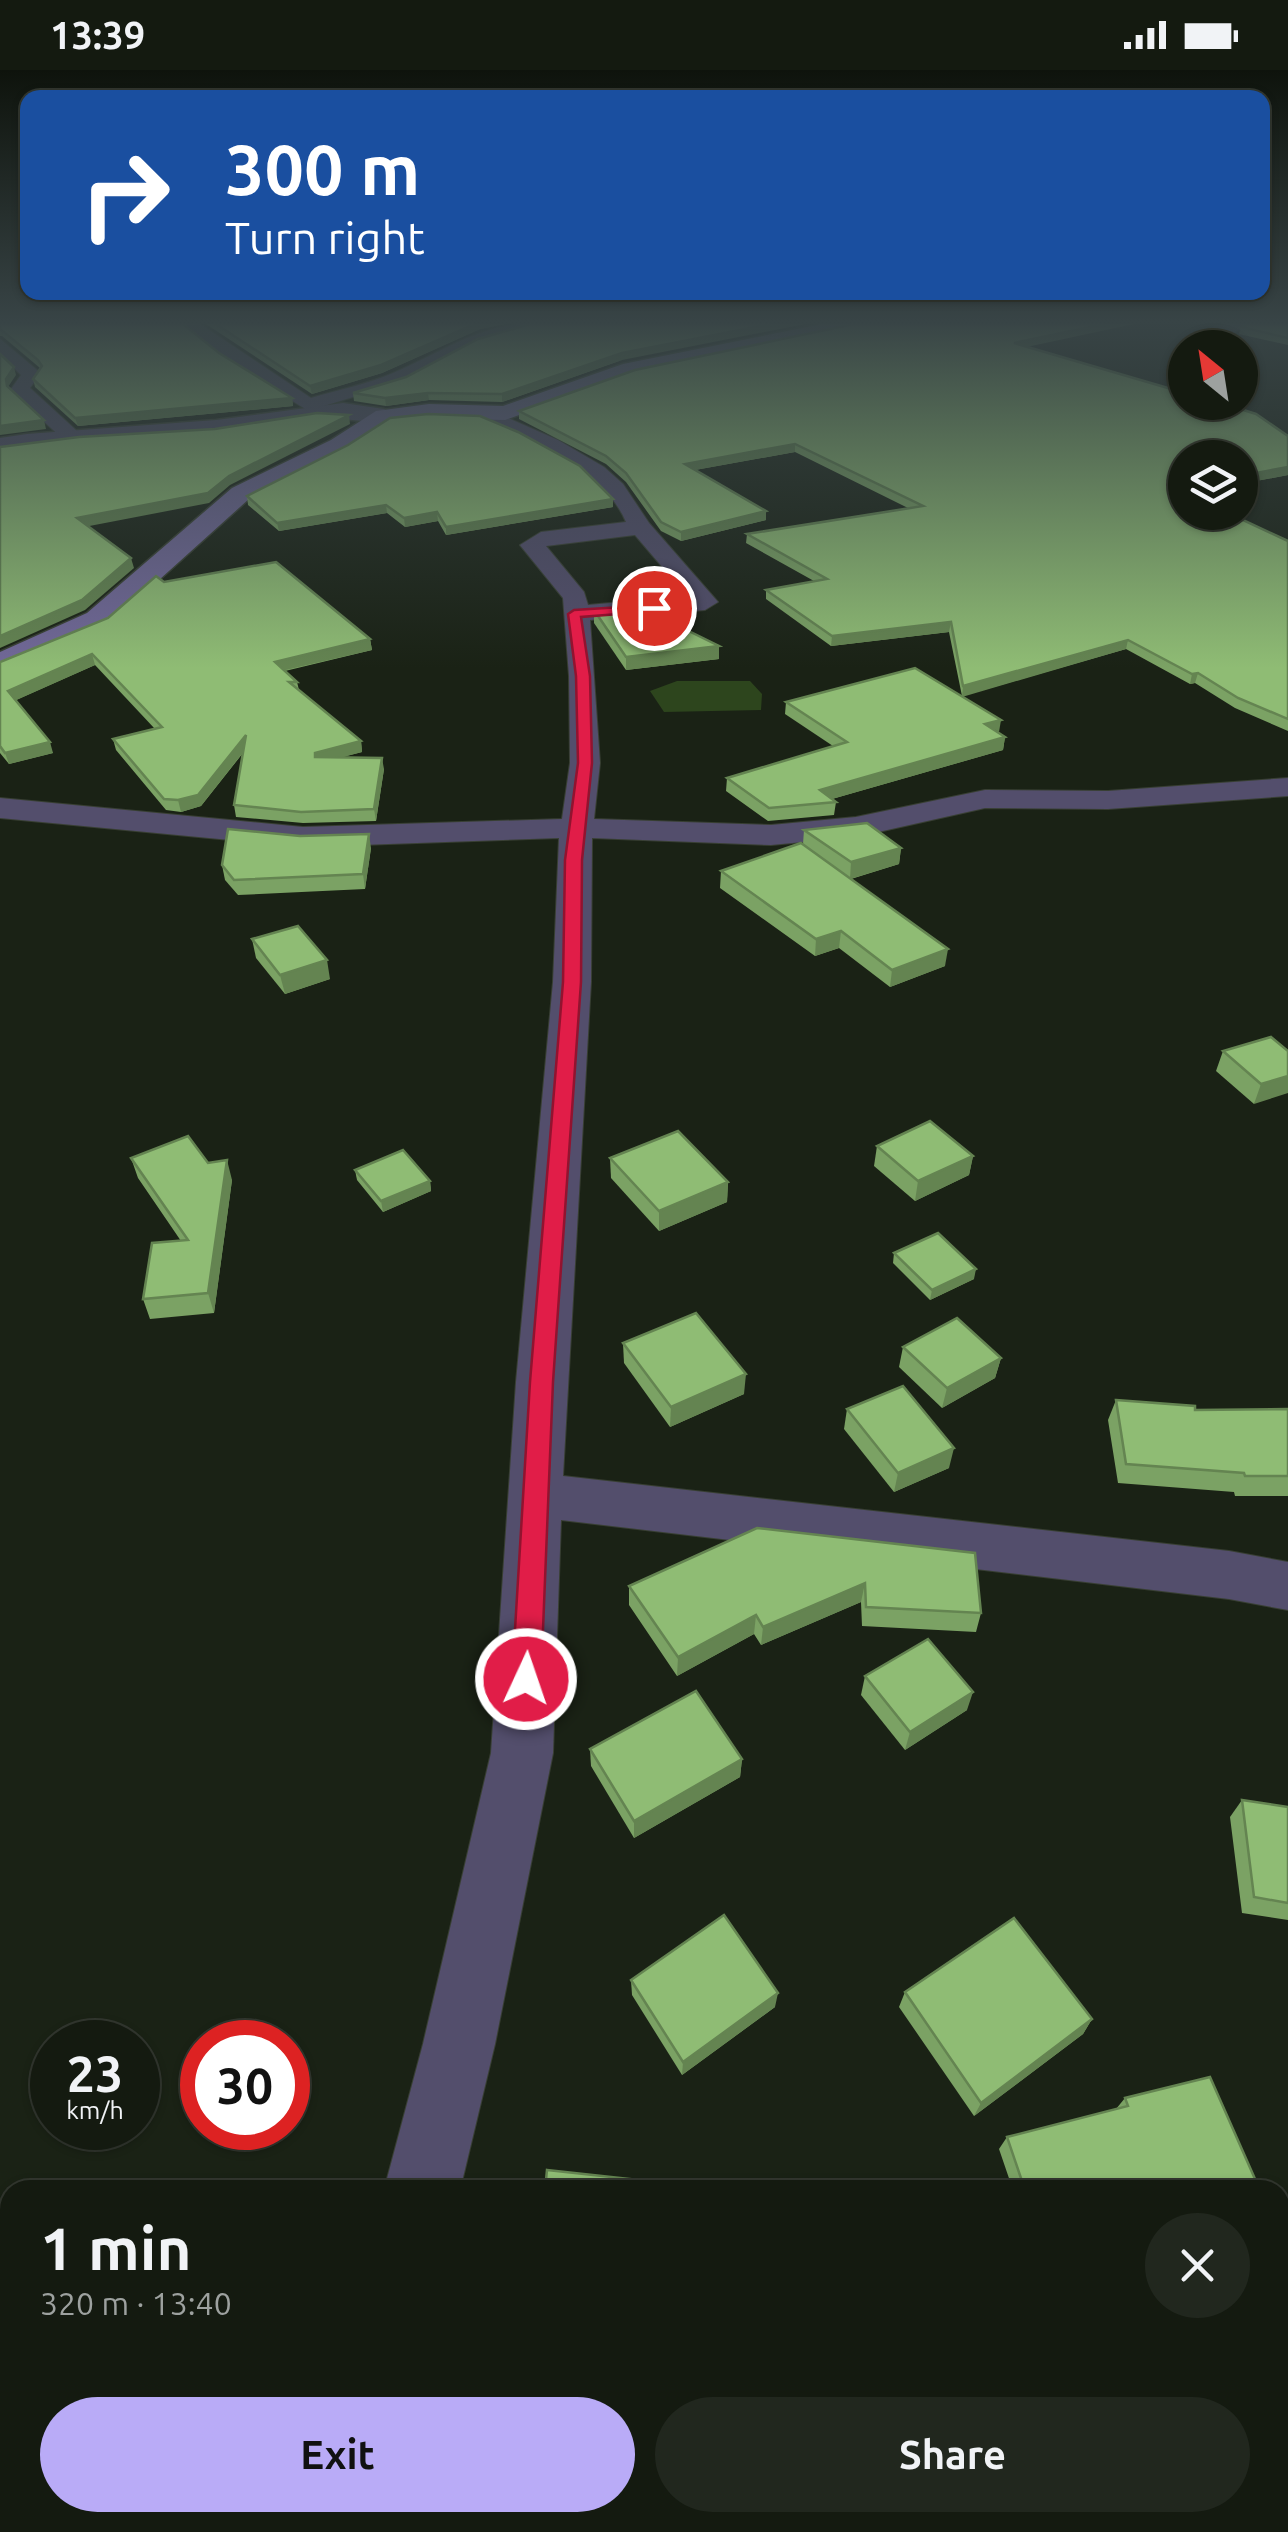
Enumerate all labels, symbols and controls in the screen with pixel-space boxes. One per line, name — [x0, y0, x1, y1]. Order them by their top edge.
text: 13:39 — [50, 14, 145, 56]
icon: right — [60, 130, 190, 260]
text: 300 m — [225, 130, 420, 208]
text: Turn right — [225, 212, 425, 263]
north arrow — [1168, 330, 1258, 420]
map controls — [1168, 330, 1258, 530]
button: layers — [1168, 440, 1258, 530]
pin — [612, 566, 697, 651]
icon: arrive — [627, 581, 682, 636]
position arrow — [474, 1627, 578, 1731]
speed limit sign: 30 — [180, 2020, 310, 2150]
text: 23 — [67, 2045, 123, 2101]
text: km/h — [66, 2096, 124, 2124]
button: close — [1145, 2213, 1250, 2318]
text: 1 min — [40, 2214, 192, 2281]
text: 320 m · 13:40 — [40, 2285, 232, 2321]
button: Exit — [40, 2397, 635, 2512]
button: Share — [655, 2397, 1250, 2512]

